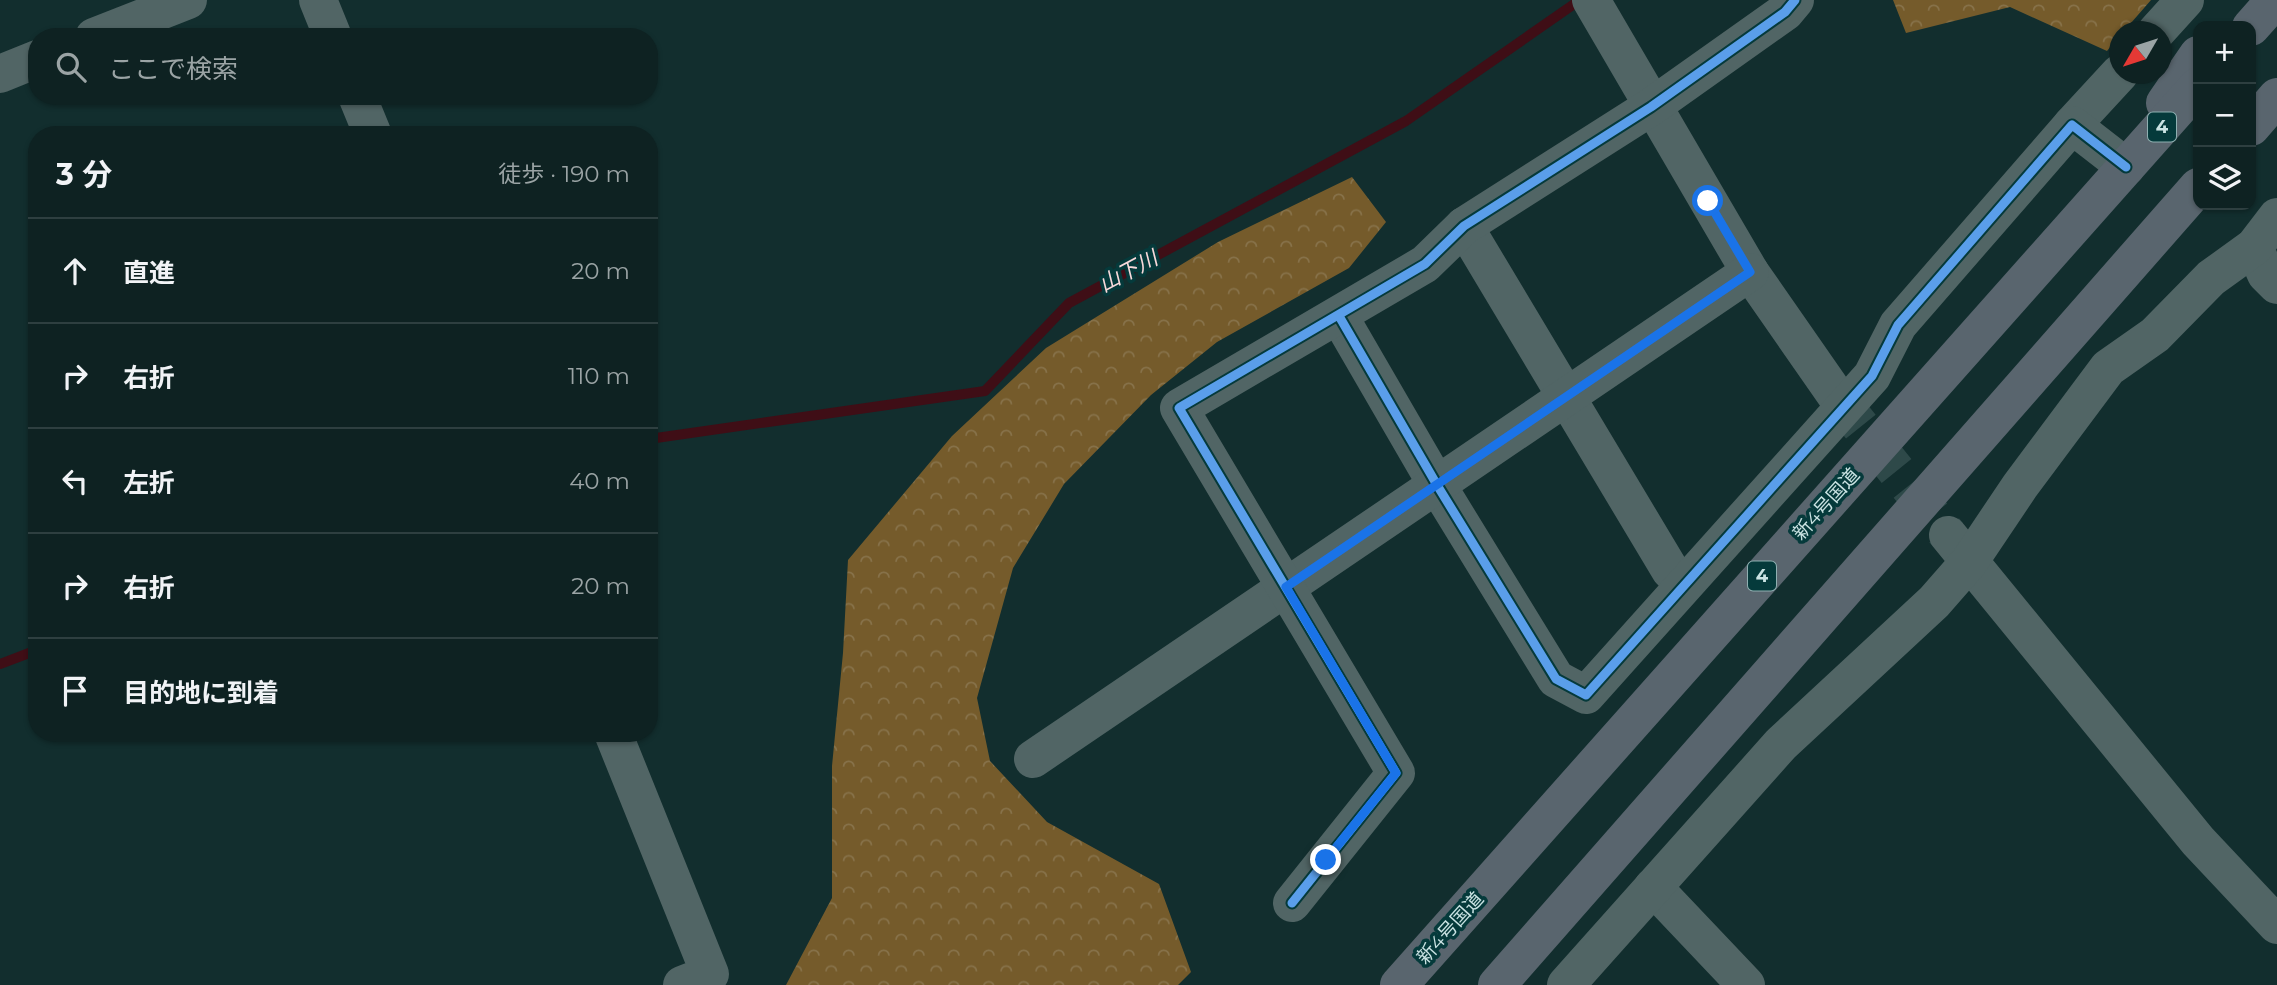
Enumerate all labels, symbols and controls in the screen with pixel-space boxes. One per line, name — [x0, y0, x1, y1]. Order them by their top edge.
north arrow — [2109, 21, 2172, 84]
map controls — [2193, 21, 2256, 210]
button: + — [2193, 21, 2256, 84]
search box — [28, 28, 658, 105]
icon: search — [52, 48, 90, 86]
text: ここで検索 — [108, 53, 238, 85]
button: − — [2193, 84, 2256, 147]
road number: 4 — [2148, 112, 2176, 142]
button: layers — [2193, 147, 2256, 210]
text: 3 分 — [56, 156, 112, 193]
text: 徒歩 · 190 m — [498, 160, 630, 188]
route start — [1692, 185, 1723, 216]
water label: 山下川 — [1094, 244, 1163, 297]
icon: ahead — [56, 252, 94, 290]
text: 直進 — [123, 257, 175, 289]
text: 20 m — [571, 257, 630, 285]
icon: right — [56, 357, 94, 395]
text: 右折 — [123, 362, 175, 394]
text: 110 m — [568, 362, 630, 390]
icon: left — [56, 462, 94, 500]
street label: 新4号国道 — [1788, 463, 1864, 545]
text: 左折 — [123, 467, 175, 499]
text: 40 m — [569, 467, 630, 495]
road number: 4 — [1748, 562, 1776, 590]
icon: right — [56, 567, 94, 605]
text: 右折 — [123, 572, 175, 604]
text: 20 m — [571, 572, 630, 600]
icon: arrive — [56, 672, 94, 710]
text: 目的地に到着 — [123, 677, 279, 709]
route end — [1310, 844, 1341, 875]
street label: 新4号国道 — [1412, 887, 1488, 969]

